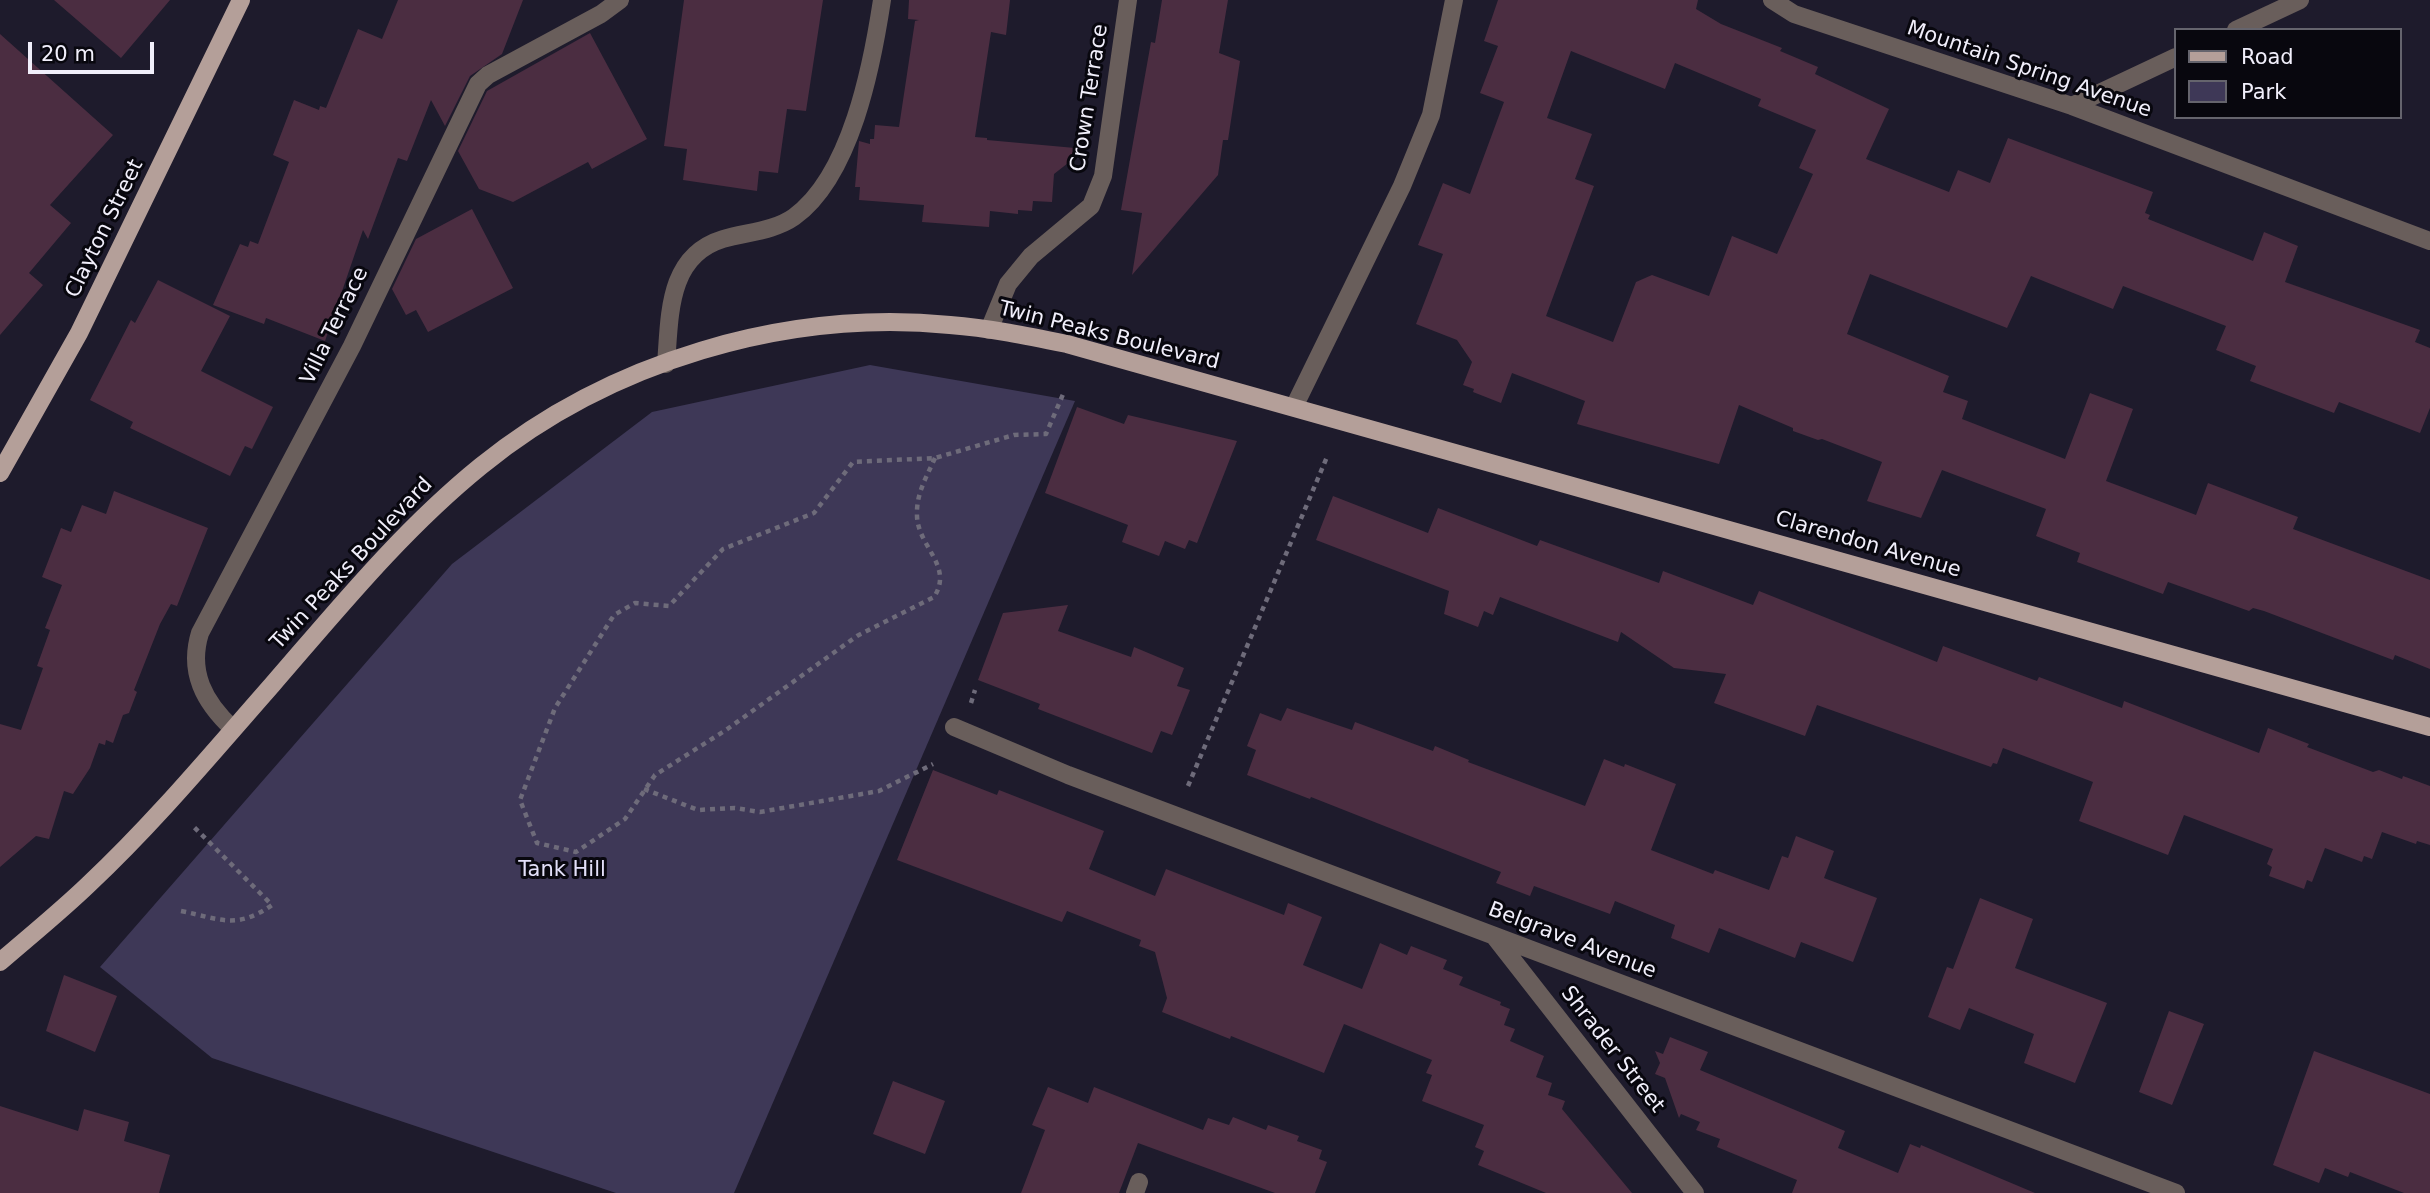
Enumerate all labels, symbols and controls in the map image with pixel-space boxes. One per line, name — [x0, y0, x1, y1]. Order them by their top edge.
street label: Mountain Spring Avenue — [1903, 16, 2155, 124]
street label: Crown Terrace — [1066, 22, 1114, 174]
scale bar — [32, 28, 158, 72]
legend — [2174, 28, 2402, 119]
text: 20 m — [41, 42, 95, 66]
text: Road — [2241, 45, 2294, 69]
text: Park — [2241, 80, 2286, 104]
street label: Clayton Street — [61, 156, 149, 302]
street label: Villa Terrace — [296, 263, 374, 389]
street label: Twin Peaks Boulevard — [996, 296, 1222, 376]
street label: Twin Peaks Boulevard — [266, 473, 438, 655]
street label: Clarendon Avenue — [1772, 506, 1964, 584]
park label: Tank Hill — [518, 858, 606, 884]
street label: Belgrave Avenue — [1484, 897, 1660, 985]
street label: Shrader Street — [1555, 982, 1669, 1118]

